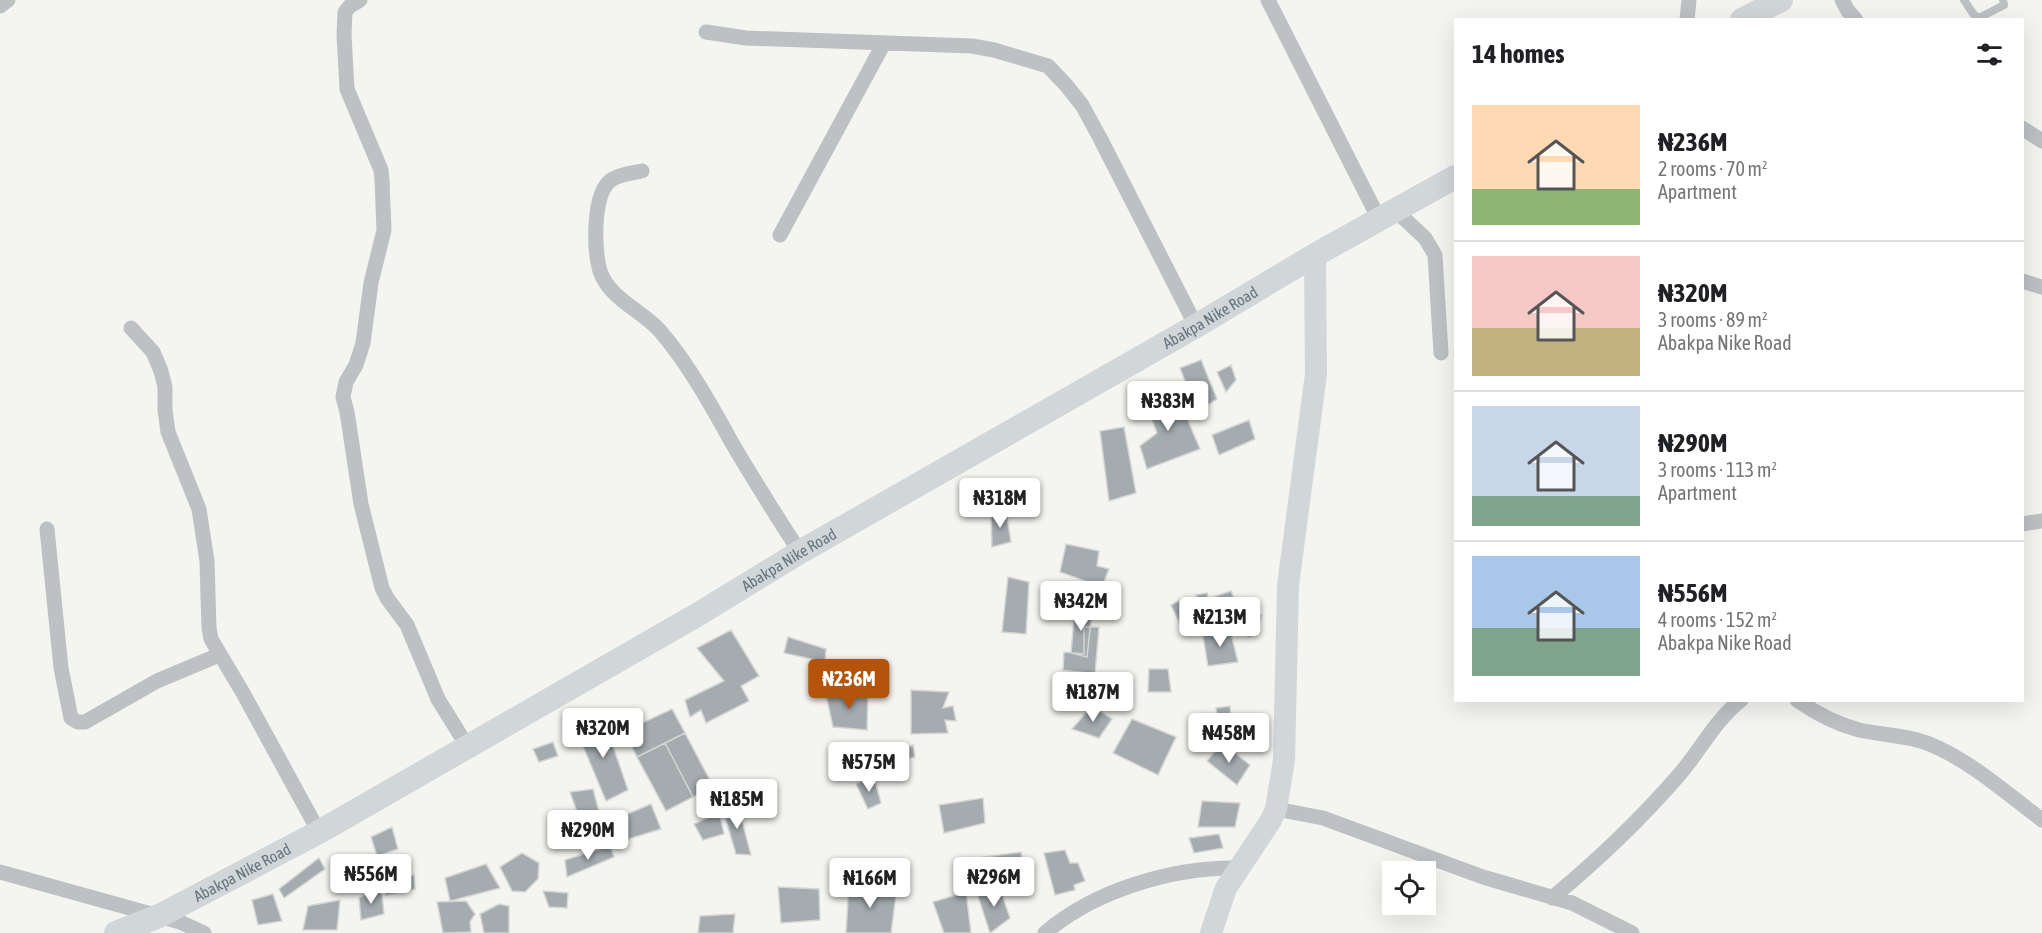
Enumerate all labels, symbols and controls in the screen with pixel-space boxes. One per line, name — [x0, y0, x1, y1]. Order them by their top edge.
icon: filters — [1973, 38, 2006, 71]
text: 14 homes — [1472, 39, 1565, 69]
text: ₦236M — [1658, 127, 1727, 157]
icon: home — [1520, 129, 1592, 201]
text: 2 rooms · 70 m² — [1658, 157, 1768, 180]
text: Apartment — [1658, 180, 1737, 203]
text: ₦320M — [1658, 278, 1727, 308]
icon: home — [1520, 280, 1592, 352]
street label: Abakpa Nike Road — [1159, 282, 1261, 352]
text: 3 rooms · 89 m² — [1658, 308, 1768, 331]
text: Abakpa Nike Road — [1658, 331, 1792, 354]
pin: ₦383M — [1126, 381, 1210, 432]
text: ₦383M — [1141, 389, 1195, 412]
text: ₦290M — [1658, 428, 1727, 458]
icon: home — [1520, 430, 1592, 502]
text: 3 rooms · 113 m² — [1658, 458, 1777, 481]
pin: ₦318M — [958, 478, 1042, 529]
text: Apartment — [1658, 481, 1737, 504]
text: ₦318M — [973, 486, 1027, 509]
street label: Abakpa Nike Road — [738, 524, 839, 595]
text: ₦556M — [1658, 578, 1727, 608]
icon: home — [1520, 580, 1592, 652]
pin: ₦342M — [1039, 581, 1123, 632]
text: ₦342M — [1054, 589, 1108, 612]
pin: ₦213M — [1178, 597, 1262, 648]
text: ₦213M — [1193, 605, 1247, 628]
text: 4 rooms · 152 m² — [1658, 608, 1777, 631]
text: Abakpa Nike Road — [1658, 631, 1792, 654]
pin: ₦236M — [807, 659, 891, 710]
text: ₦236M — [822, 667, 876, 690]
pin: ₦187M — [1051, 672, 1135, 723]
text: ₦187M — [1066, 680, 1120, 703]
pin: ₦320M — [561, 708, 645, 759]
pin: ₦458M — [1187, 713, 1271, 764]
text: ₦320M — [576, 716, 630, 739]
text: ₦458M — [1202, 721, 1256, 744]
pin: ₦575M — [827, 742, 911, 793]
text: ₦575M — [842, 750, 896, 773]
pin: ₦185M — [695, 779, 779, 830]
text: ₦185M — [710, 787, 764, 810]
pin: ₦290M — [546, 810, 630, 861]
text: ₦290M — [561, 818, 615, 841]
street label: Abakpa Nike Road — [190, 840, 294, 905]
pin: ₦556M — [329, 854, 413, 905]
pin: ₦296M — [952, 857, 1036, 908]
pin: ₦166M — [828, 858, 912, 909]
map controls — [1382, 861, 1436, 915]
button: locate — [1382, 861, 1436, 915]
text: ₦556M — [344, 862, 398, 885]
text: ₦296M — [967, 865, 1021, 888]
text: ₦166M — [843, 866, 897, 889]

